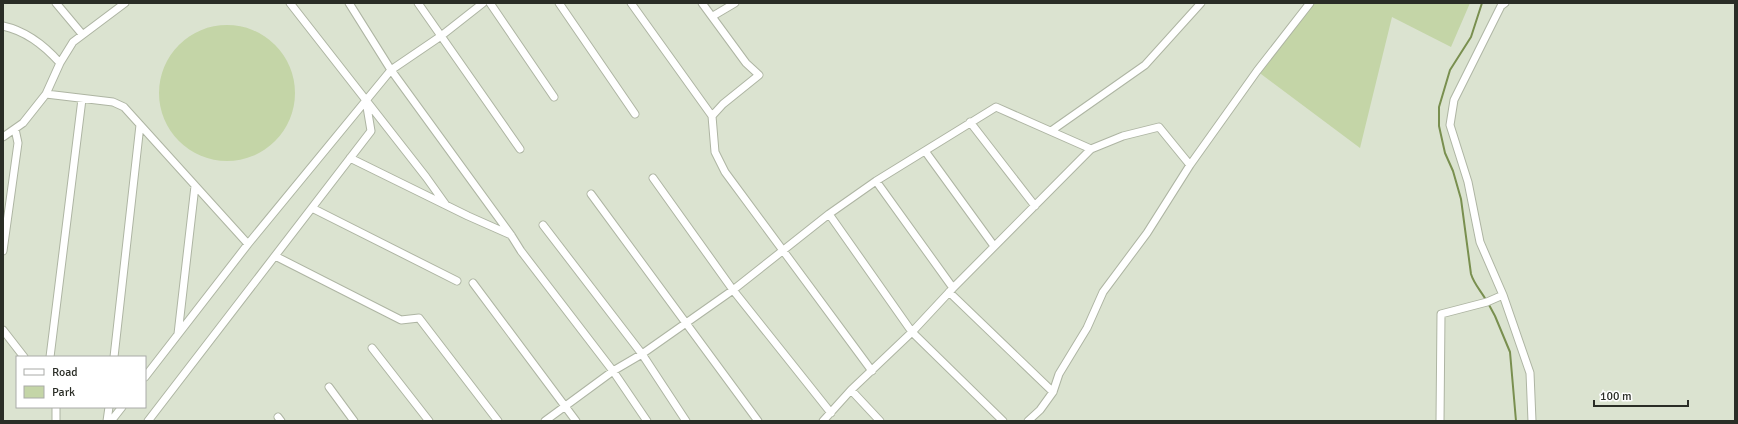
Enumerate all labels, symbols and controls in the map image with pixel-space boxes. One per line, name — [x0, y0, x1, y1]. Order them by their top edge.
legend — [16, 356, 146, 408]
text: Road — [52, 365, 78, 380]
scale bar — [1594, 382, 1688, 408]
text: Park — [52, 385, 75, 400]
text: 100 m — [1600, 389, 1632, 404]

